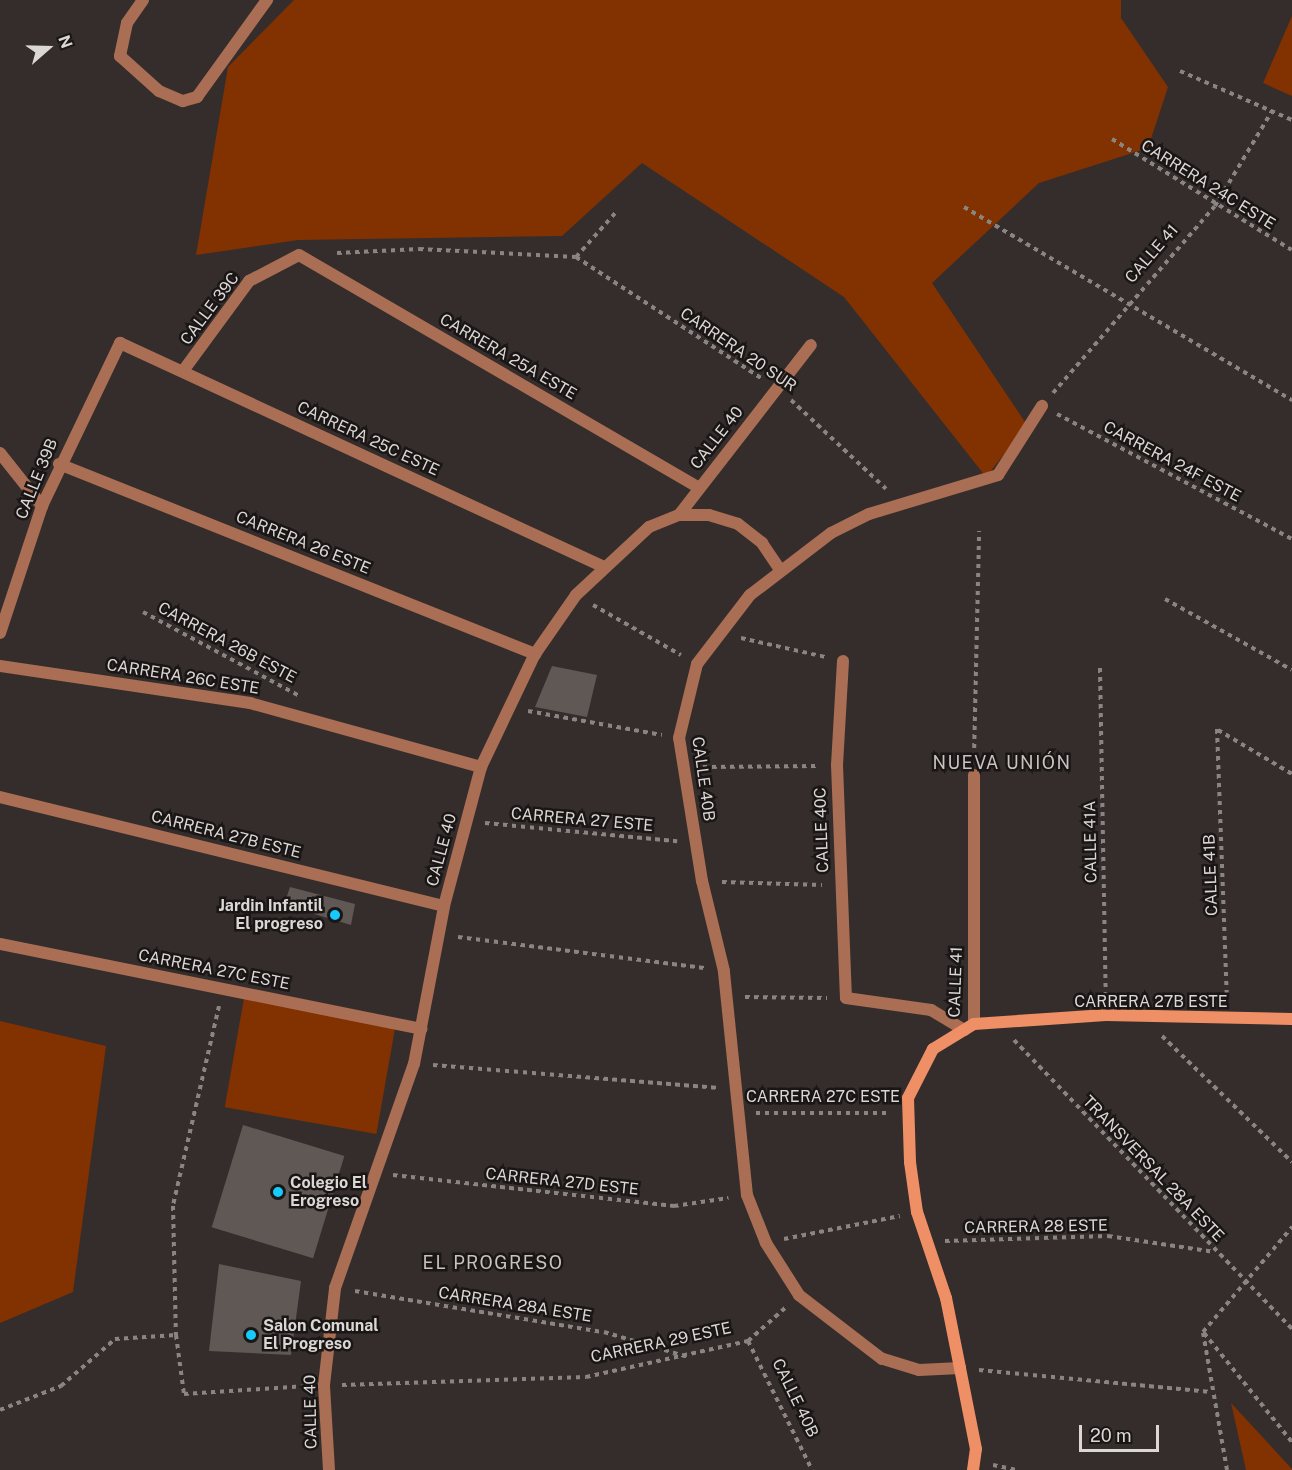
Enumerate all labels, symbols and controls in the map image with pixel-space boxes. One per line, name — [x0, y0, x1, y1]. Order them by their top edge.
north arrow — [18, 18, 78, 78]
text: N — [54, 33, 76, 51]
street label: CARRERA 24C ESTE — [1137, 136, 1279, 234]
street label: CALLE 41 — [1121, 221, 1183, 287]
street label: CALLE 39C — [177, 269, 243, 349]
street label: CARRERA 20 SUR — [676, 304, 800, 396]
street label: CARRERA 25A ESTE — [436, 310, 580, 404]
street label: CARRERA 25C ESTE — [294, 398, 442, 480]
street label: CALLE 40 — [687, 403, 747, 473]
street label: CARRERA 24F ESTE — [1100, 418, 1244, 506]
street label: CALLE 39B — [12, 436, 62, 522]
street label: CARRERA 26 ESTE — [233, 507, 373, 579]
street label: CARRERA 26B ESTE — [155, 598, 299, 688]
street label: CARRERA 26C ESTE — [105, 655, 261, 699]
street label: CALLE 40B — [688, 736, 718, 822]
district label: NUEVA UNIÓN — [932, 752, 1072, 774]
street label: CALLE 40C — [811, 787, 833, 873]
street label: CALLE 41A — [1081, 801, 1101, 883]
street label: CARRERA 27 ESTE — [510, 804, 654, 836]
street label: CARRERA 27B ESTE — [149, 807, 303, 863]
street label: CALLE 40 — [423, 812, 461, 888]
street label: CALLE 41B — [1200, 834, 1222, 916]
place label: Jardin Infantil El progreso — [218, 896, 323, 934]
marker: Jardin Infantil El progreso — [328, 908, 342, 922]
street label: CARRERA 27C ESTE — [137, 946, 291, 994]
street label: CALLE 41 — [945, 946, 967, 1018]
street label: CARRERA 27B ESTE — [1074, 992, 1228, 1012]
street label: CARRERA 27C ESTE — [746, 1087, 900, 1107]
street label: TRANSVERSAL 28A ESTE — [1078, 1092, 1228, 1246]
street label: CARRERA 27D ESTE — [484, 1164, 640, 1200]
place label: Colegio El Erogreso — [290, 1173, 367, 1211]
marker: Colegio El Erogreso — [271, 1185, 285, 1199]
street label: CARRERA 28 ESTE — [964, 1216, 1108, 1238]
district label: EL PROGRESO — [423, 1252, 563, 1274]
street label: CARRERA 28A ESTE — [437, 1283, 593, 1327]
place label: Salon Comunal El Progreso — [263, 1316, 378, 1354]
street label: CARRERA 29 ESTE — [589, 1319, 733, 1367]
marker: Salon Comunal El Progreso — [244, 1328, 258, 1342]
street label: CALLE 40B — [768, 1356, 822, 1440]
street label: CALLE 40 — [301, 1375, 321, 1449]
scale bar — [1082, 1413, 1162, 1451]
text: 20 m — [1090, 1425, 1132, 1446]

